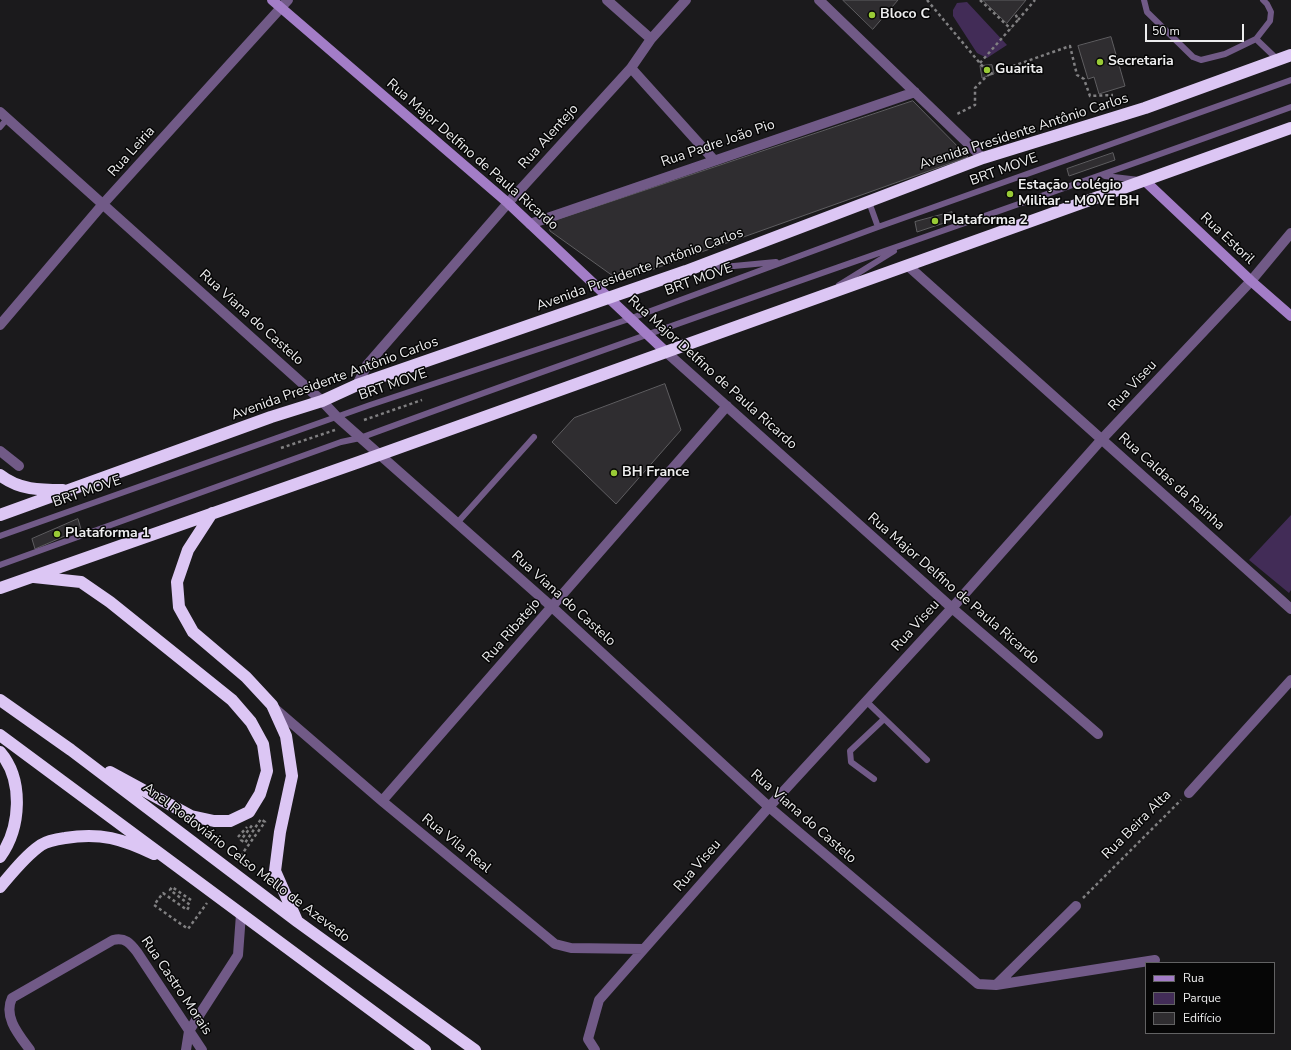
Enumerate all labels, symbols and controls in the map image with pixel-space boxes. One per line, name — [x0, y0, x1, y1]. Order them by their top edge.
place label: Bloco C — [880, 7, 930, 23]
marker: Bloco C — [867, 10, 877, 20]
scale bar — [1147, 16, 1246, 42]
text: 50 m — [1152, 23, 1180, 39]
place label: Secretaria — [1108, 54, 1174, 70]
marker: Secretaria — [1095, 57, 1105, 67]
place label: Guarita — [995, 62, 1043, 78]
marker: Guarita — [982, 65, 992, 75]
street label: Rua Major Delfino de Paula Ricardo — [383, 76, 561, 234]
street label: Avenida Presidente Antônio Carlos — [917, 90, 1131, 174]
street label: Rua Alentejo — [516, 101, 582, 173]
street label: Rua Padre João Pio — [659, 117, 777, 171]
street label: Rua Leiria — [105, 123, 159, 181]
street label: BRT MOVE — [968, 150, 1040, 190]
place label: Estação Colégio Militar - MOVE BH — [1018, 178, 1139, 210]
marker: Estação Colégio Militar - MOVE BH — [1005, 189, 1015, 199]
street label: Rua Estoril — [1196, 210, 1258, 268]
place label: Plataforma 2 — [943, 213, 1028, 229]
marker: Plataforma 2 — [930, 216, 940, 226]
street label: Avenida Presidente Antônio Carlos — [534, 225, 746, 315]
street label: BRT MOVE — [663, 260, 735, 300]
street label: Rua Viana do Castelo — [195, 267, 307, 369]
street label: Rua Major Delfino de Paula Ricardo — [624, 293, 800, 453]
street label: Avenida Presidente Antônio Carlos — [229, 334, 441, 424]
street label: Rua Viseu — [1105, 357, 1161, 415]
street label: BRT MOVE — [357, 366, 429, 404]
street label: Rua Caldas da Rainha — [1114, 430, 1228, 534]
place label: BH France — [622, 465, 689, 481]
marker: BH France — [609, 468, 619, 478]
street label: BRT MOVE — [51, 473, 123, 511]
street label: Rua Major Delfino de Paula Ricardo — [864, 510, 1042, 668]
place label: Plataforma 1 — [65, 526, 150, 542]
marker: Plataforma 1 — [52, 529, 62, 539]
street label: Rua Viana do Castelo — [507, 548, 619, 650]
street label: Rua Ribatejo — [479, 595, 545, 667]
street label: Rua Viseu — [889, 597, 943, 655]
street label: Rua Viana do Castelo — [747, 767, 859, 867]
street label: Anel Rodoviário Celso Mello de Azevedo — [139, 780, 353, 946]
street label: Rua Beira Alta — [1099, 787, 1175, 863]
street label: Rua Vila Real — [418, 811, 494, 877]
street label: Rua Viseu — [671, 837, 725, 895]
street label: Rua Castro Morais — [137, 934, 215, 1038]
legend — [1145, 962, 1275, 1034]
text: Rua — [1183, 970, 1204, 986]
text: Parque — [1183, 990, 1221, 1006]
text: Edifício — [1183, 1010, 1222, 1026]

